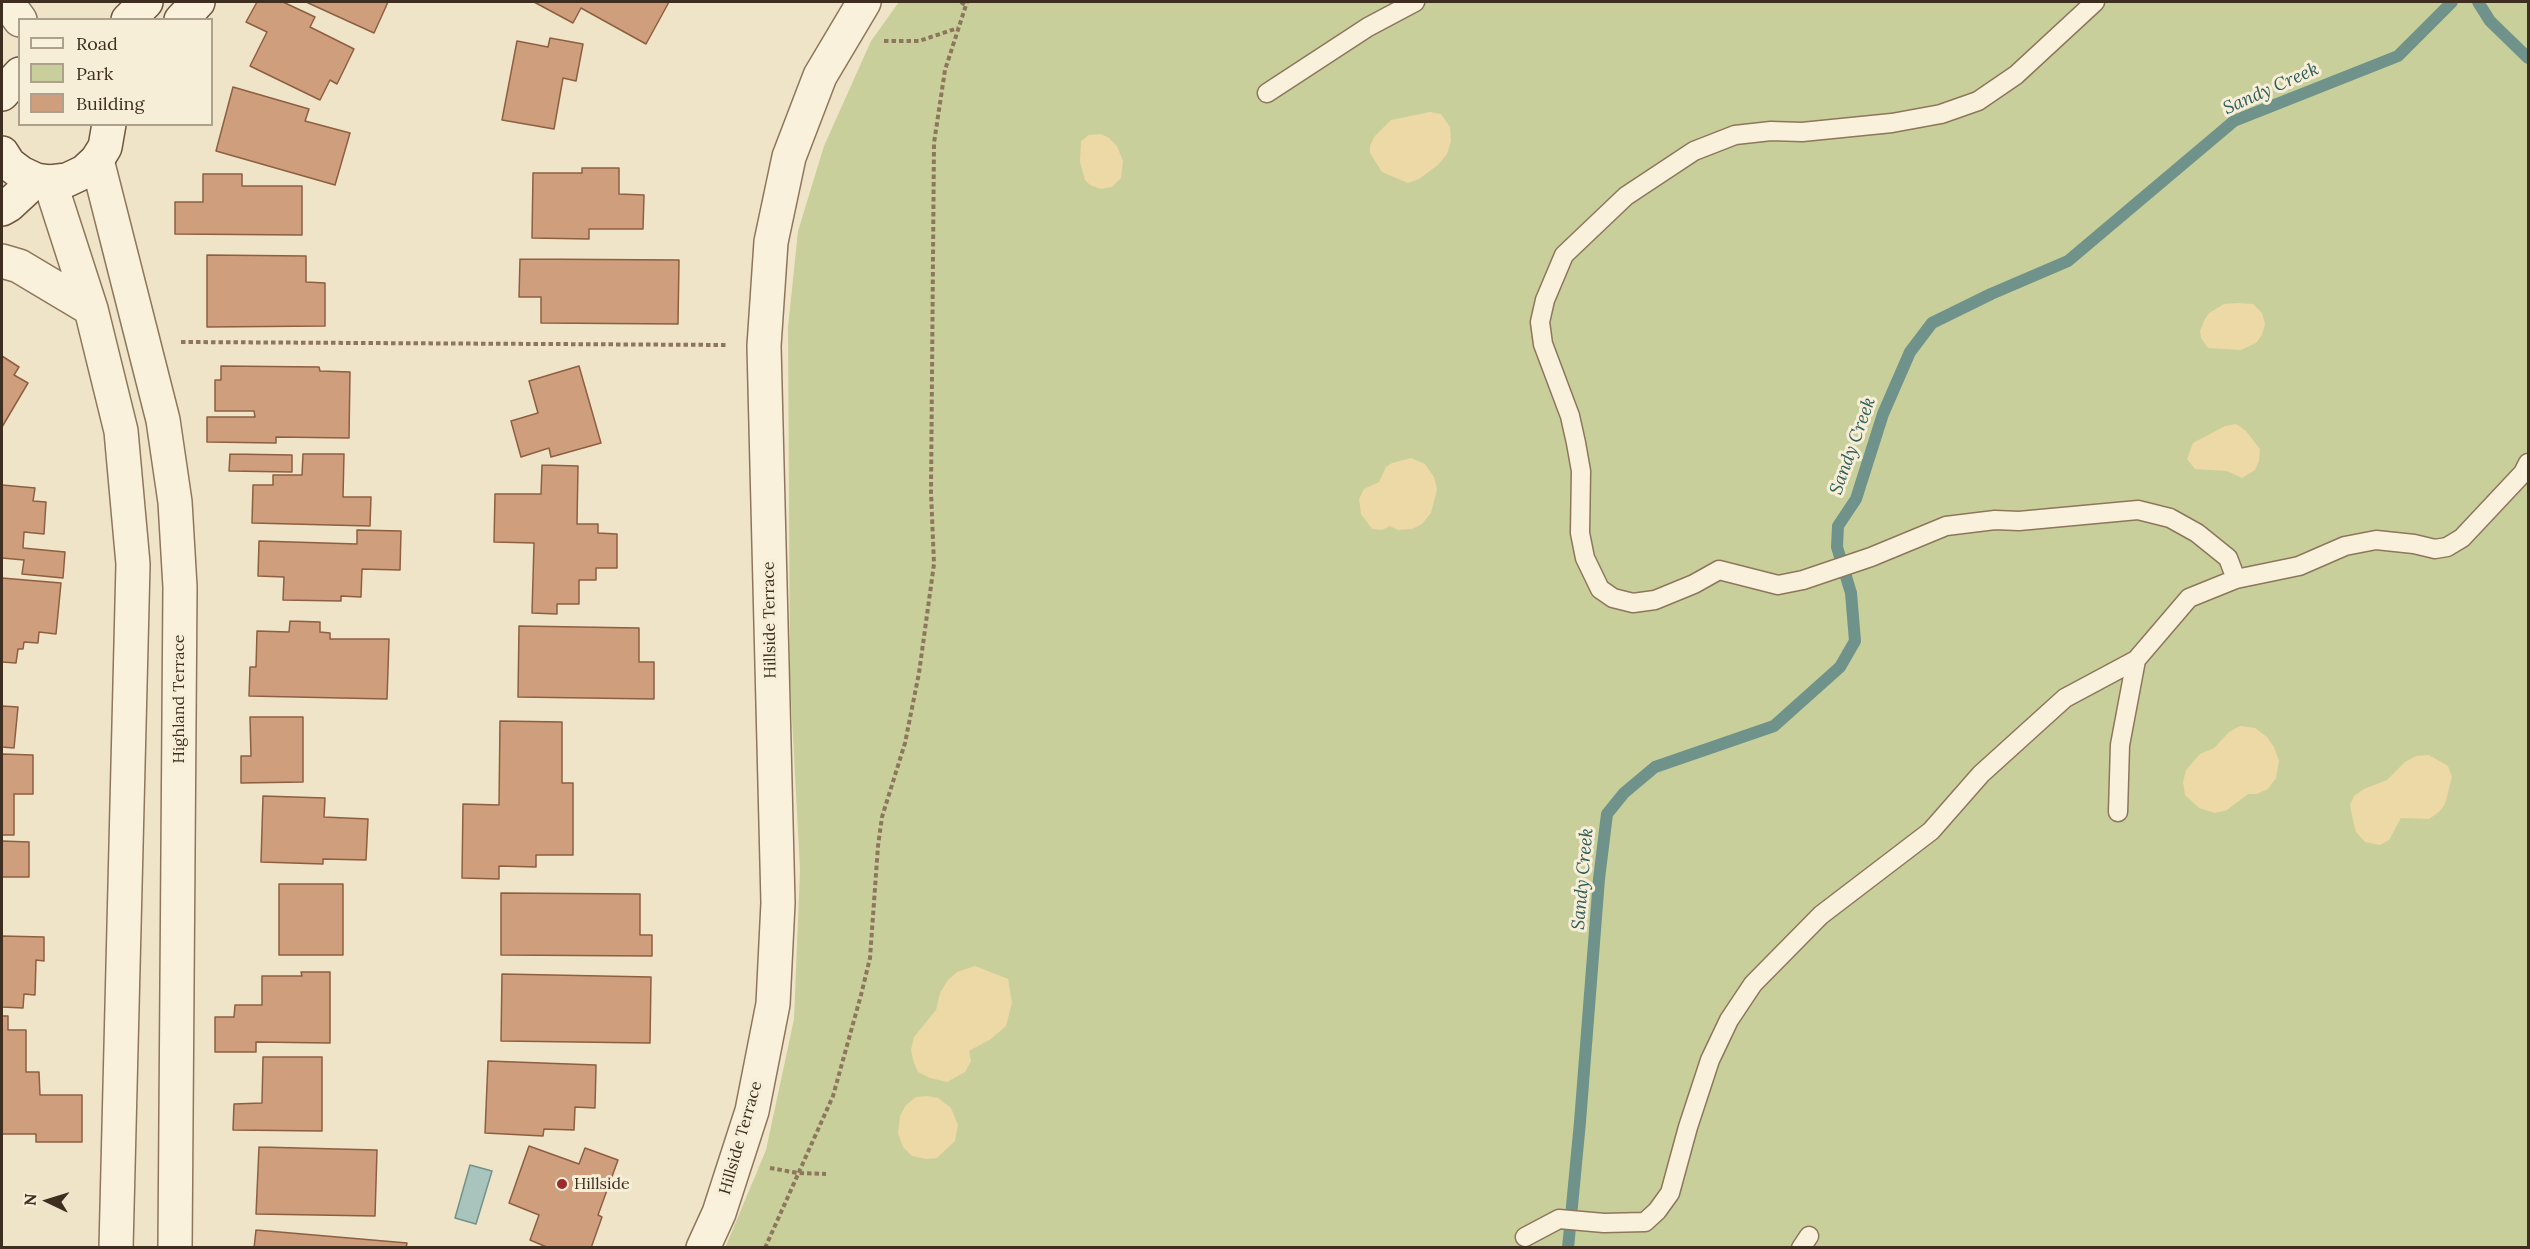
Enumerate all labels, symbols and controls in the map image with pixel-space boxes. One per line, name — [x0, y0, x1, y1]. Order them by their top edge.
legend — [18, 18, 213, 126]
text: Road — [76, 32, 118, 55]
water label: Sandy Creek — [2220, 58, 2322, 120]
text: Park — [76, 62, 113, 85]
text: Building — [76, 92, 144, 115]
water label: Sandy Creek — [1825, 394, 1881, 498]
street label: Hillside Terrace — [759, 561, 781, 679]
street label: Highland Terrace — [169, 634, 189, 764]
water label: Sandy Creek — [1568, 827, 1598, 931]
street label: Hillside Terrace — [716, 1079, 766, 1197]
north arrow — [18, 1171, 78, 1231]
place label: Hillside — [574, 1174, 630, 1194]
marker: Hillside — [555, 1177, 569, 1191]
text: N — [20, 1193, 40, 1207]

